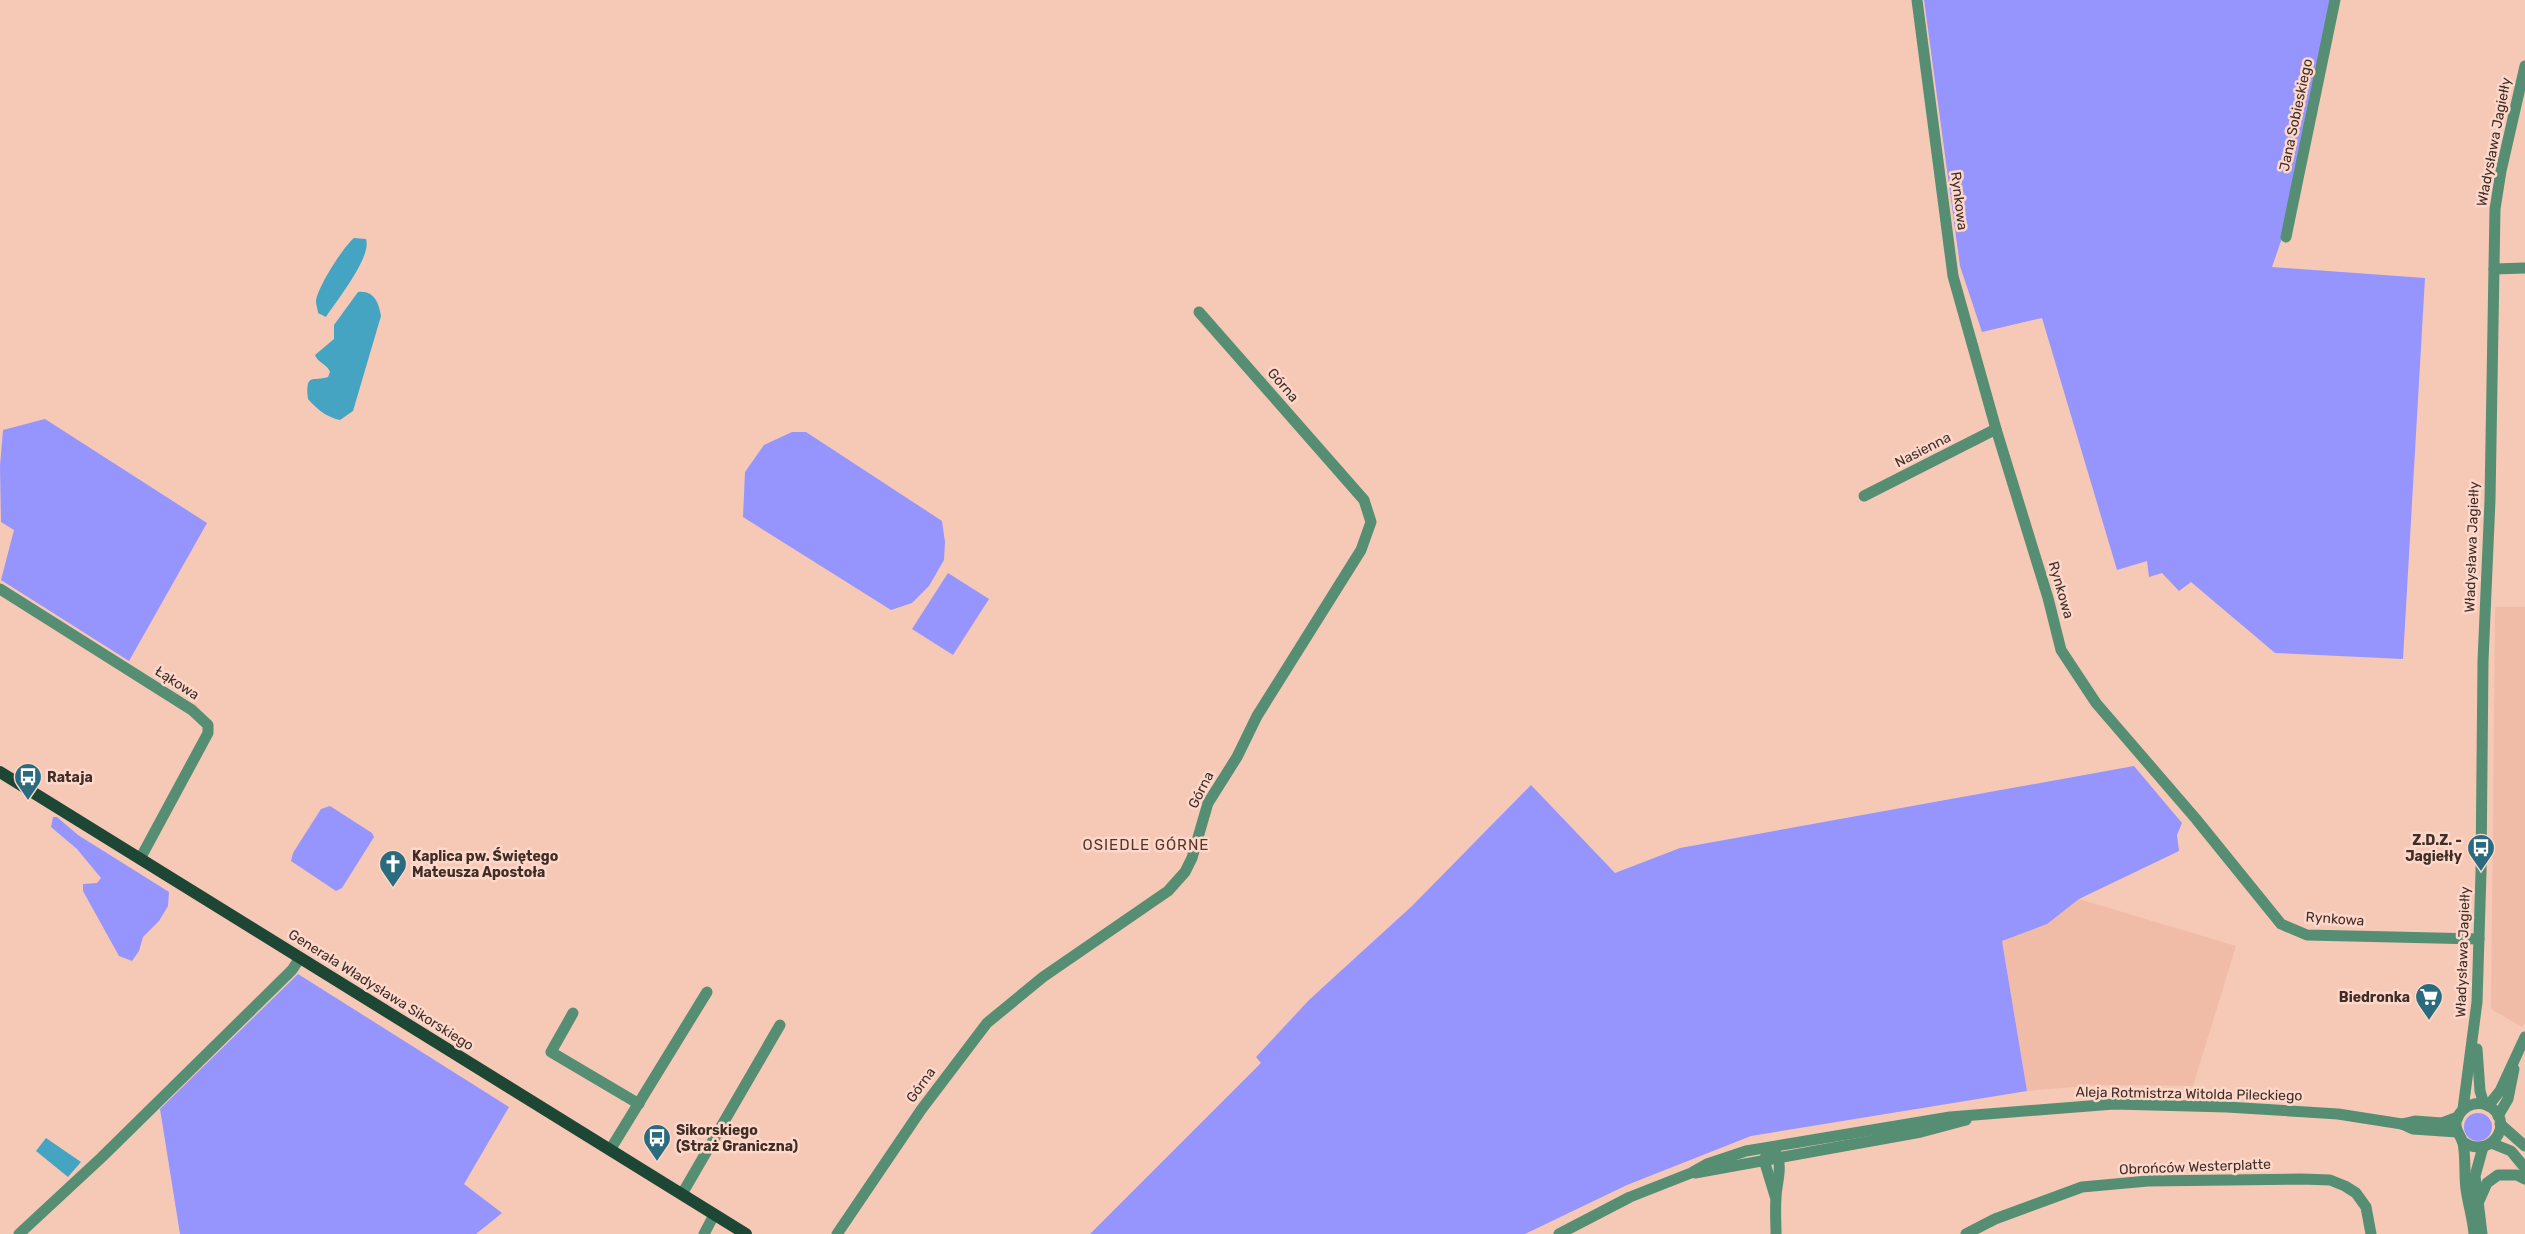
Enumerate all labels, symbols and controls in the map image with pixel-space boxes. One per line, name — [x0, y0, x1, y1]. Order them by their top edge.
street label: Jana Sobieskiego — [2276, 57, 2316, 173]
street label: Władysława Jagiełły — [2473, 76, 2515, 208]
street label: Rynkowa — [1947, 171, 1971, 231]
street label: Górna — [1264, 365, 1302, 405]
street label: Nasienna — [1892, 429, 1954, 471]
street label: Władysława Jagiełły — [2461, 481, 2483, 613]
street label: Rynkowa — [2045, 559, 2077, 621]
street label: Łąkowa — [152, 662, 202, 704]
bus stop icon: Rataja — [13, 762, 43, 801]
place label: Rataja — [47, 769, 93, 786]
street label: Górna — [1185, 769, 1217, 811]
place label: Z.D.Z. - Jagiełły — [2405, 832, 2463, 865]
bus stop icon: Z.D.Z. - Jagiełły — [2466, 833, 2496, 872]
district label: OSIEDLE GÓRNE — [1083, 836, 1209, 854]
place label: Kaplica pw. Świętego Mateusza Apostoła — [412, 847, 558, 881]
church icon: Kaplica pw. Świętego Mateusza Apostoła — [378, 849, 408, 888]
street label: Władysława Jagiełły — [2452, 886, 2474, 1018]
street label: Rynkowa — [2305, 908, 2365, 930]
street label: Generała Władysława Sikorskiego — [285, 926, 477, 1054]
supermarket icon: Biedronka — [2414, 982, 2444, 1021]
place label: Biedronka — [2339, 989, 2410, 1006]
street label: Górna — [903, 1064, 939, 1106]
street label: Aleja Rotmistrza Witolda Pileckiego — [2075, 1084, 2303, 1104]
place label: Sikorskiego (Straż Graniczna) — [676, 1122, 798, 1155]
bus stop icon: Sikorskiego (Straż Graniczna) — [642, 1123, 672, 1162]
street label: Obrońców Westerplatte — [2119, 1156, 2271, 1178]

